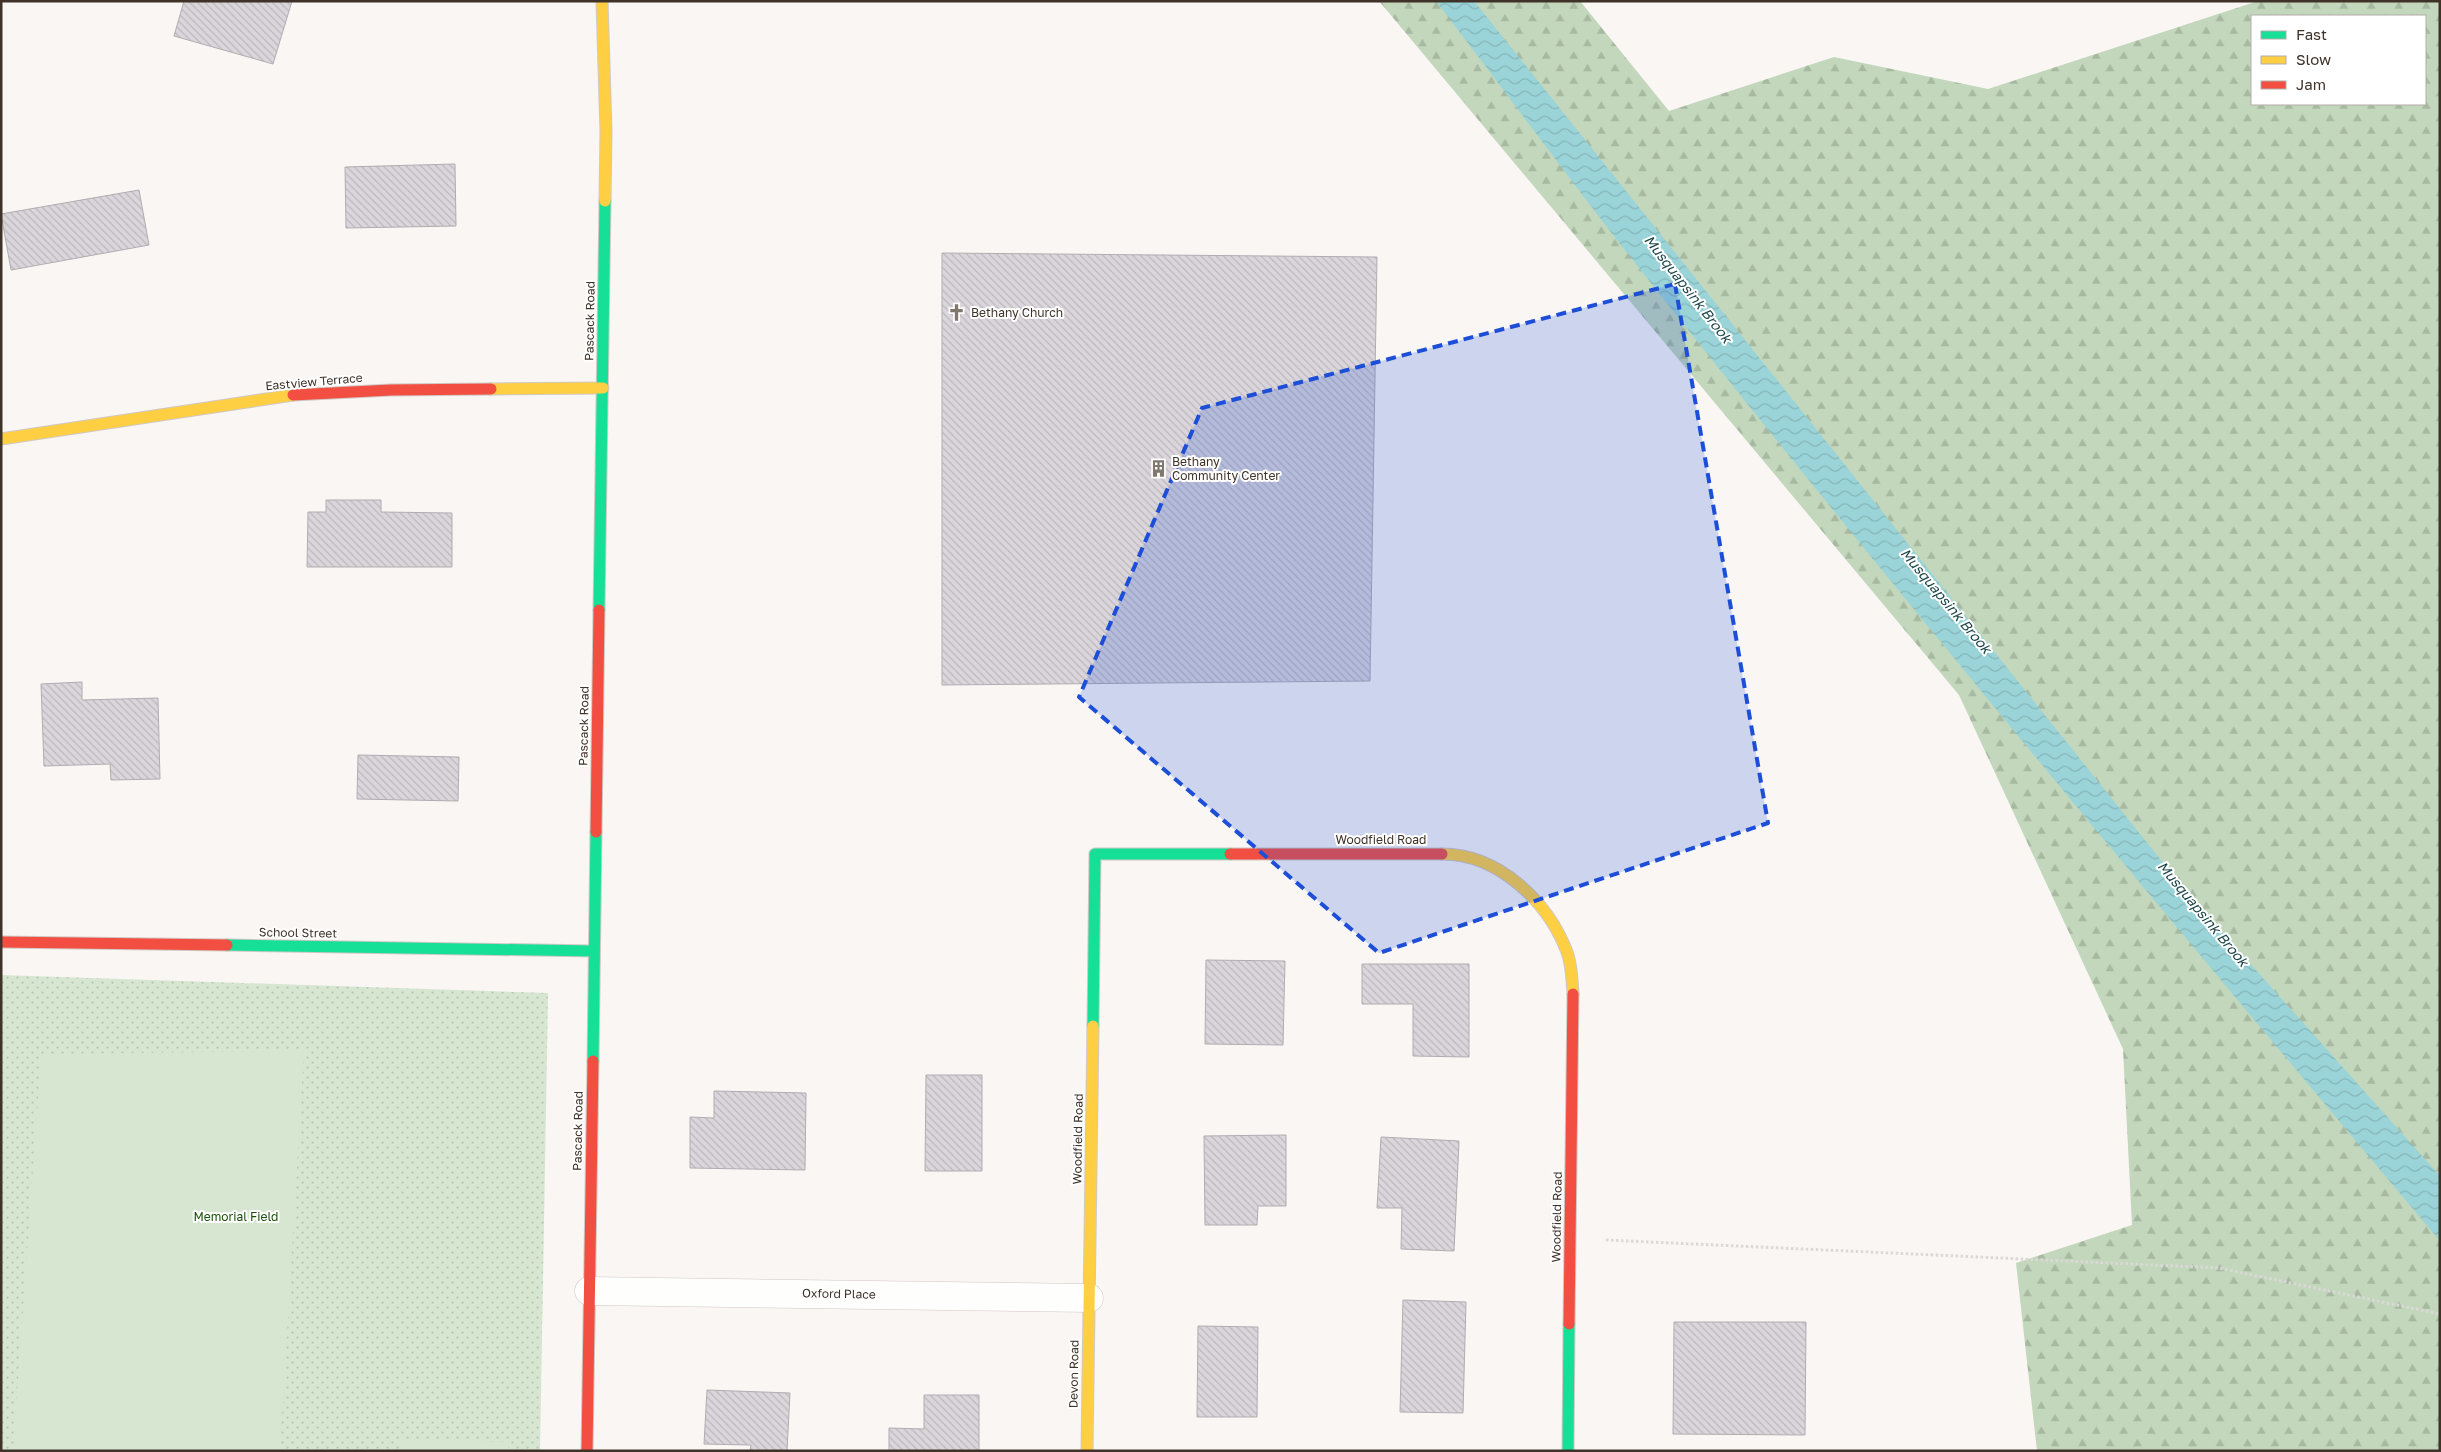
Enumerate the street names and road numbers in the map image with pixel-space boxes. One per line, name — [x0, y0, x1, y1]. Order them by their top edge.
street label: Pascack Road — [581, 281, 598, 361]
street label: Eastview Terrace — [265, 370, 363, 393]
street label: Pascack Road — [575, 686, 592, 766]
street label: Woodfield Road — [1336, 832, 1426, 847]
street label: School Street — [259, 924, 338, 941]
street label: Pascack Road — [569, 1091, 586, 1171]
street label: Woodfield Road — [1069, 1093, 1086, 1185]
street label: Woodfield Road — [1548, 1171, 1565, 1263]
street label: Oxford Place — [802, 1285, 876, 1302]
street label: Devon Road — [1065, 1340, 1082, 1408]

